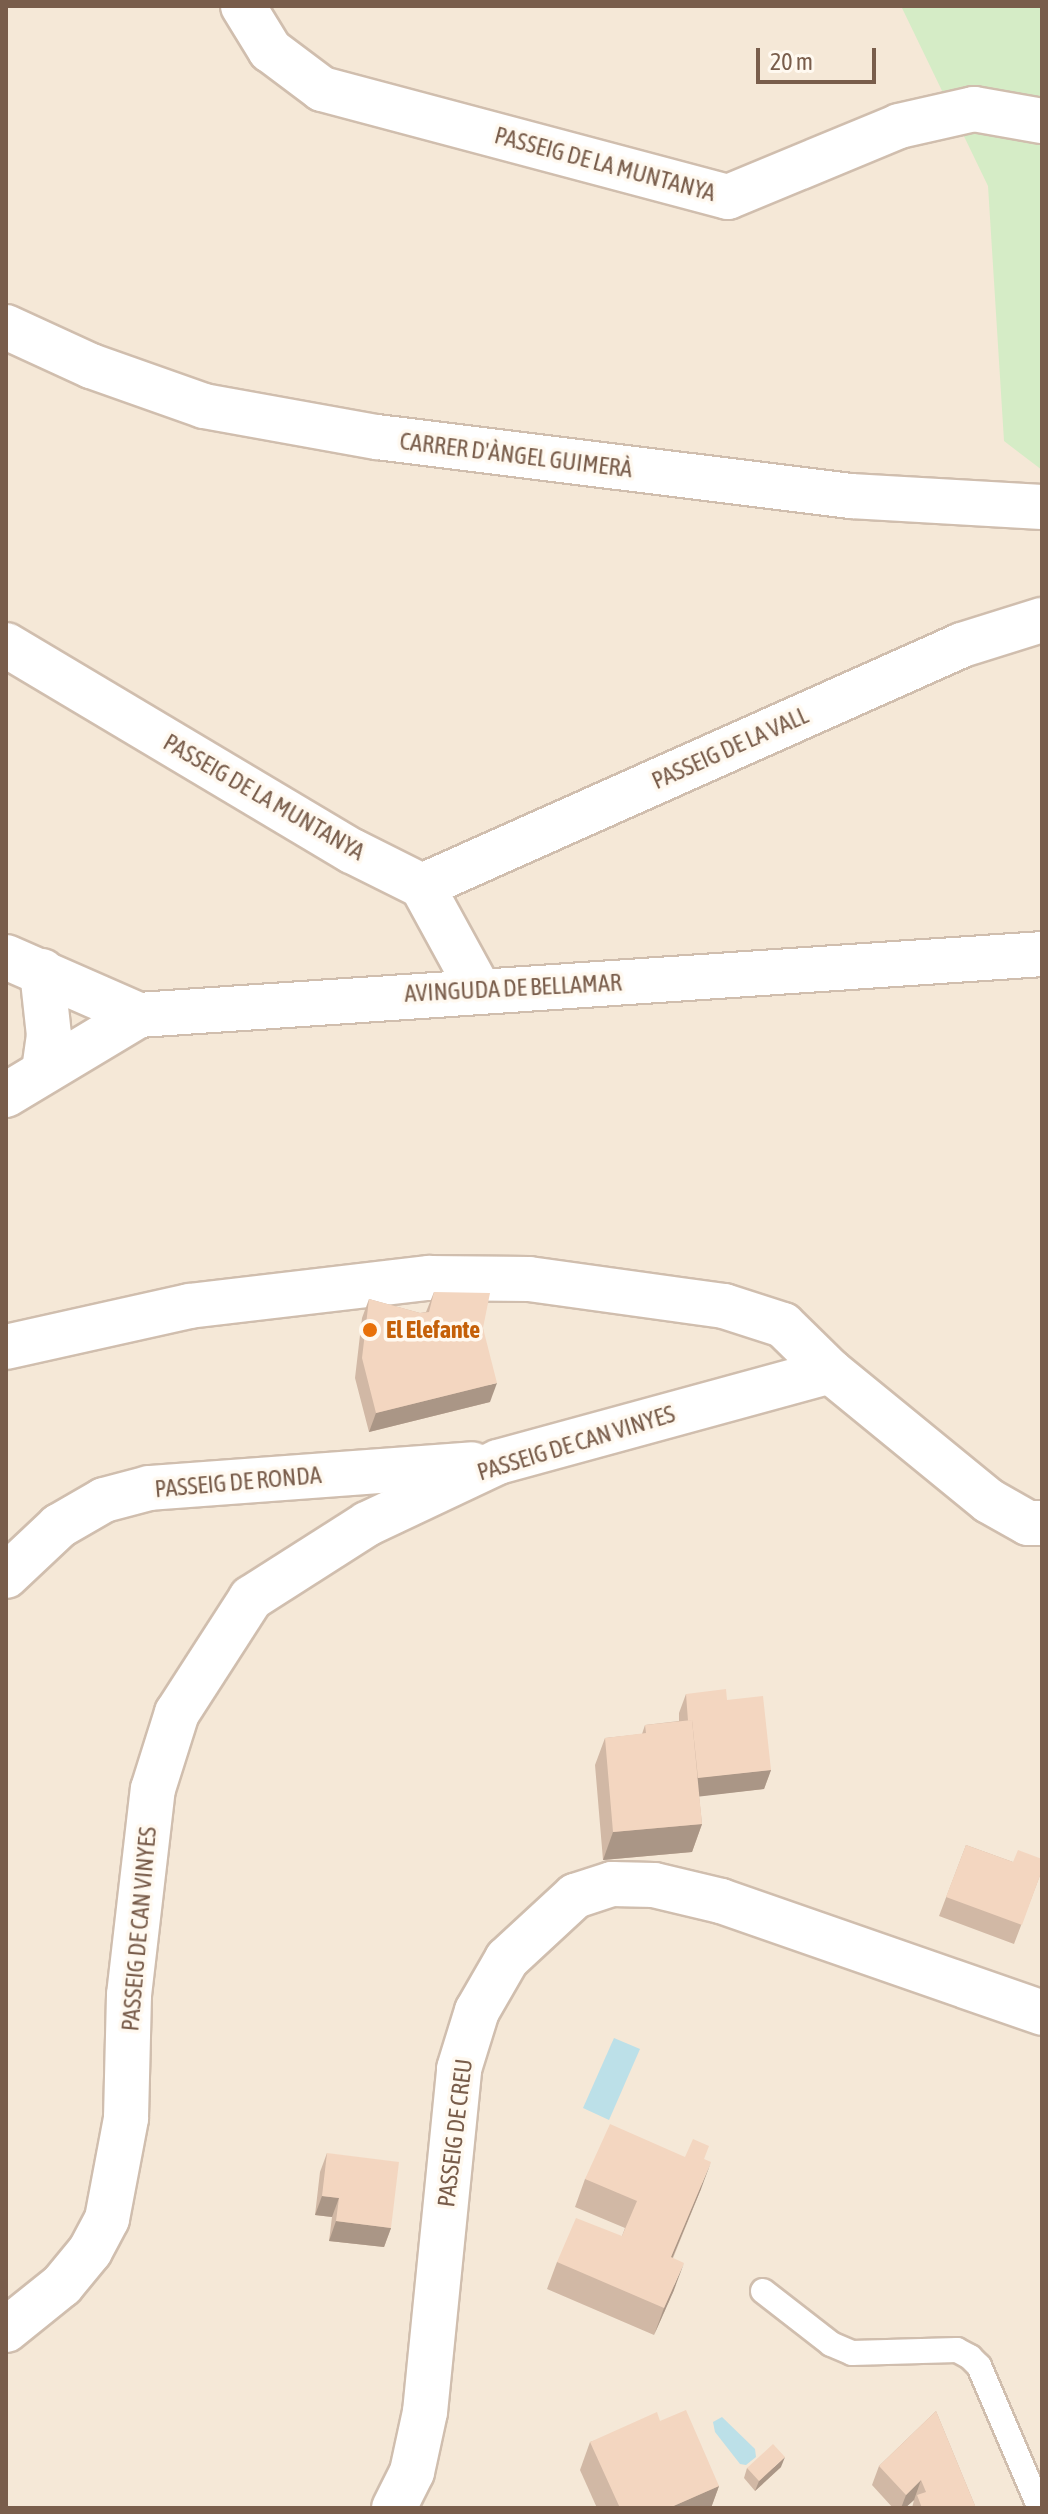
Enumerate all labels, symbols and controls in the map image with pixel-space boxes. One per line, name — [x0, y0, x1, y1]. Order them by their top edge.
scale bar — [760, 32, 880, 82]
text: 20 m — [770, 48, 813, 75]
street label: PASSEIG DE LA MUNTANYA — [491, 121, 719, 207]
street label: CARRER D'ÀNGEL GUIMERÀ — [398, 426, 634, 484]
street label: PASSEIG DE LA VALL — [647, 701, 813, 795]
street label: PASSEIG DE LA MUNTANYA — [158, 728, 370, 866]
street label: AVINGUDA DE BELLAMAR — [404, 968, 622, 1008]
place label: El Elefante — [386, 1316, 480, 1344]
marker: El Elefante — [361, 1321, 379, 1339]
street label: PASSEIG DE CAN VINYES — [474, 1399, 678, 1487]
street label: PASSEIG DE RONDA — [153, 1460, 323, 1504]
street label: PASSEIG DE CAN VINYES — [116, 1826, 162, 2032]
street label: PASSEIG DE CREU — [432, 2057, 478, 2209]

